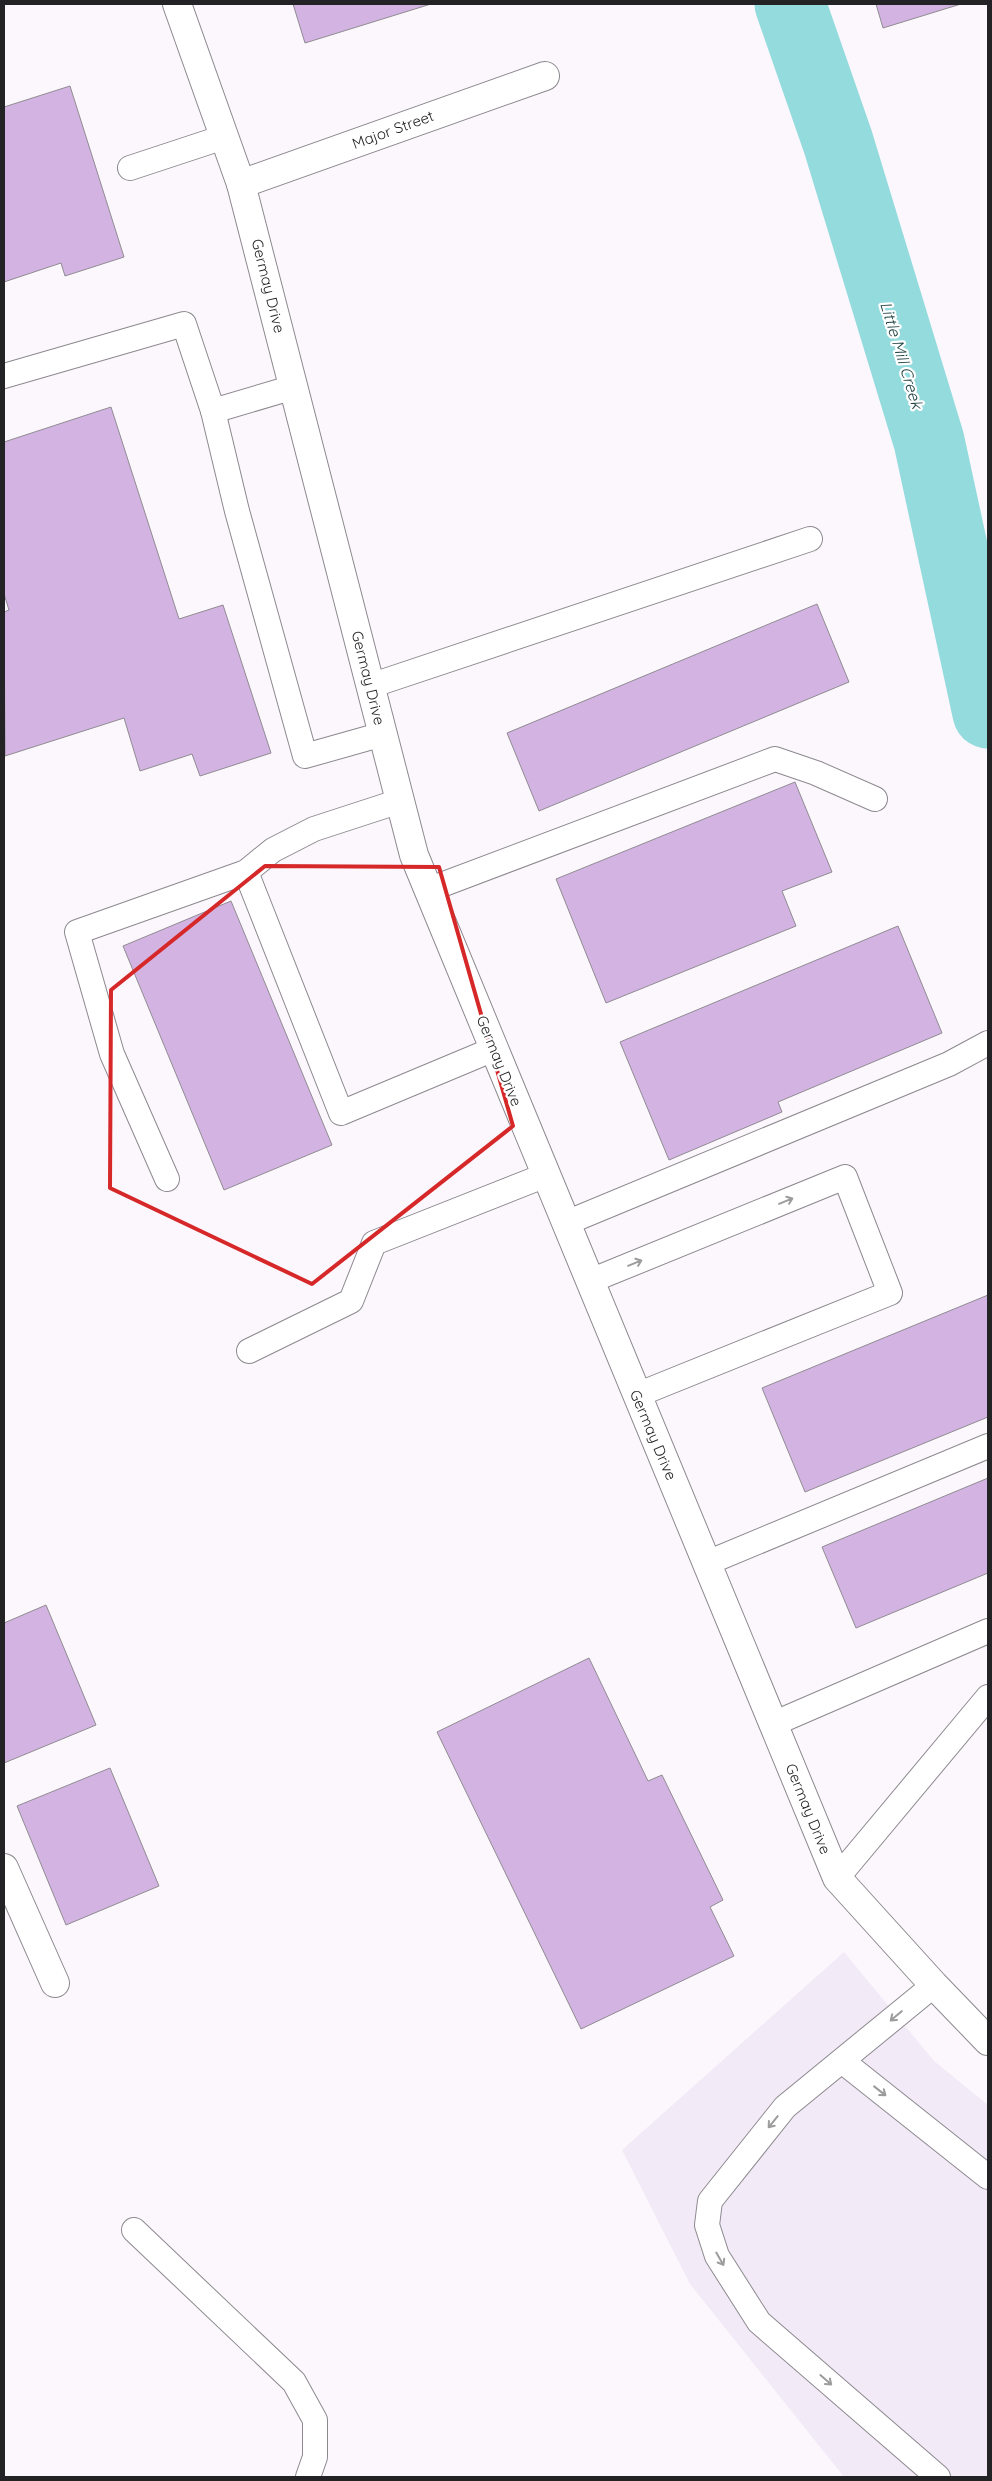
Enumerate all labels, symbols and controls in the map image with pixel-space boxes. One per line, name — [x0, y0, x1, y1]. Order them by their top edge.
street label: Major Street — [349, 106, 436, 153]
street label: Germay Drive — [248, 237, 289, 335]
water label: Little Mill Creek — [876, 299, 928, 412]
street label: Germay Drive — [348, 629, 389, 727]
street label: Germay Drive — [473, 1013, 526, 1109]
one-way arrow — [777, 1196, 793, 1205]
one-way arrow — [627, 1257, 642, 1267]
street label: Germay Drive — [626, 1387, 681, 1483]
street label: Germay Drive — [782, 1761, 835, 1857]
one-way arrow — [890, 2010, 903, 2021]
one-way arrow — [873, 2086, 886, 2097]
one-way arrow — [768, 2115, 779, 2128]
one-way arrow — [715, 2252, 725, 2266]
one-way arrow — [819, 2374, 832, 2385]

